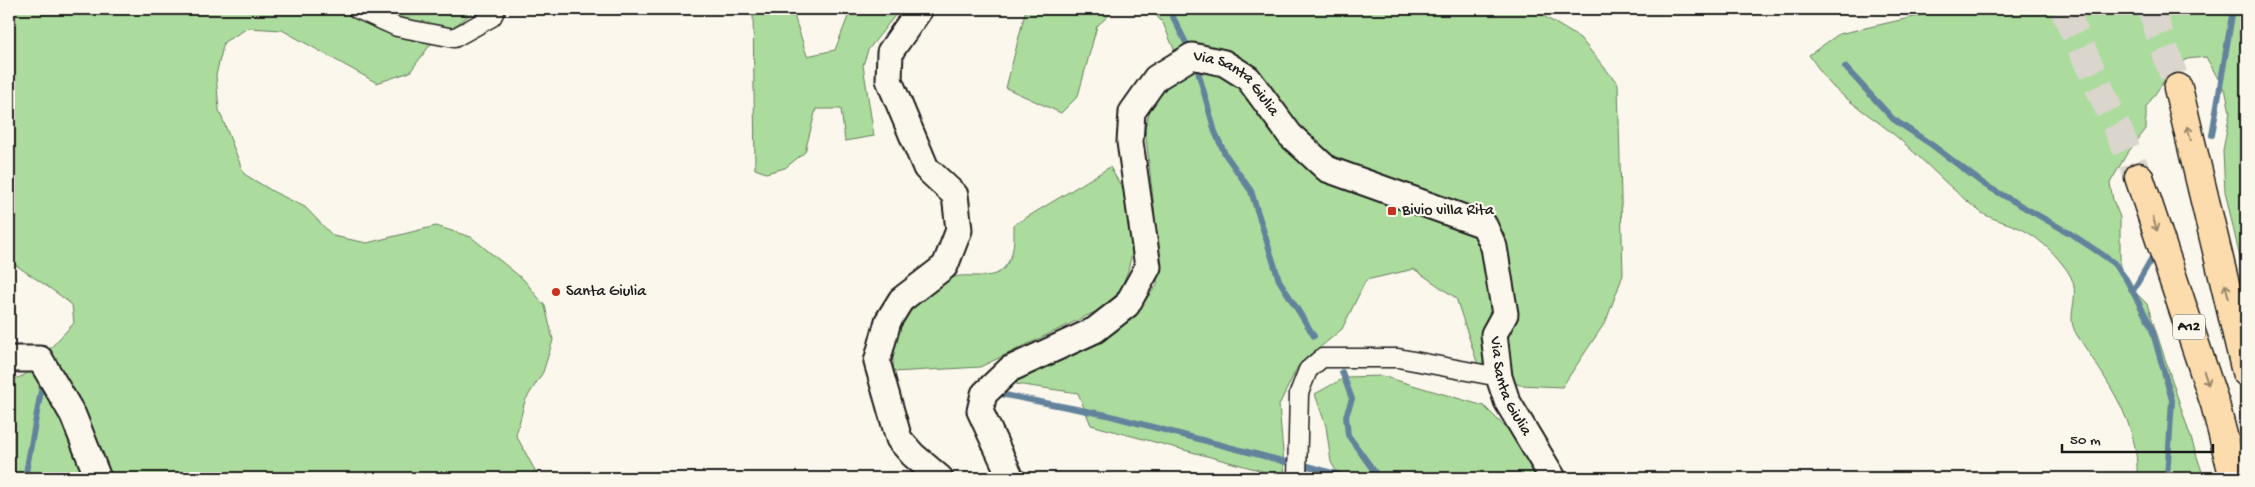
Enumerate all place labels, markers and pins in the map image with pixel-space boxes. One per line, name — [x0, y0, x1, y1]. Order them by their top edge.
place label: Bivio villa Rita — [1401, 202, 1495, 221]
marker: Bivio villa Rita — [1386, 205, 1398, 217]
place label: Santa Giulia — [566, 283, 647, 302]
marker: Santa Giulia — [550, 286, 562, 298]

